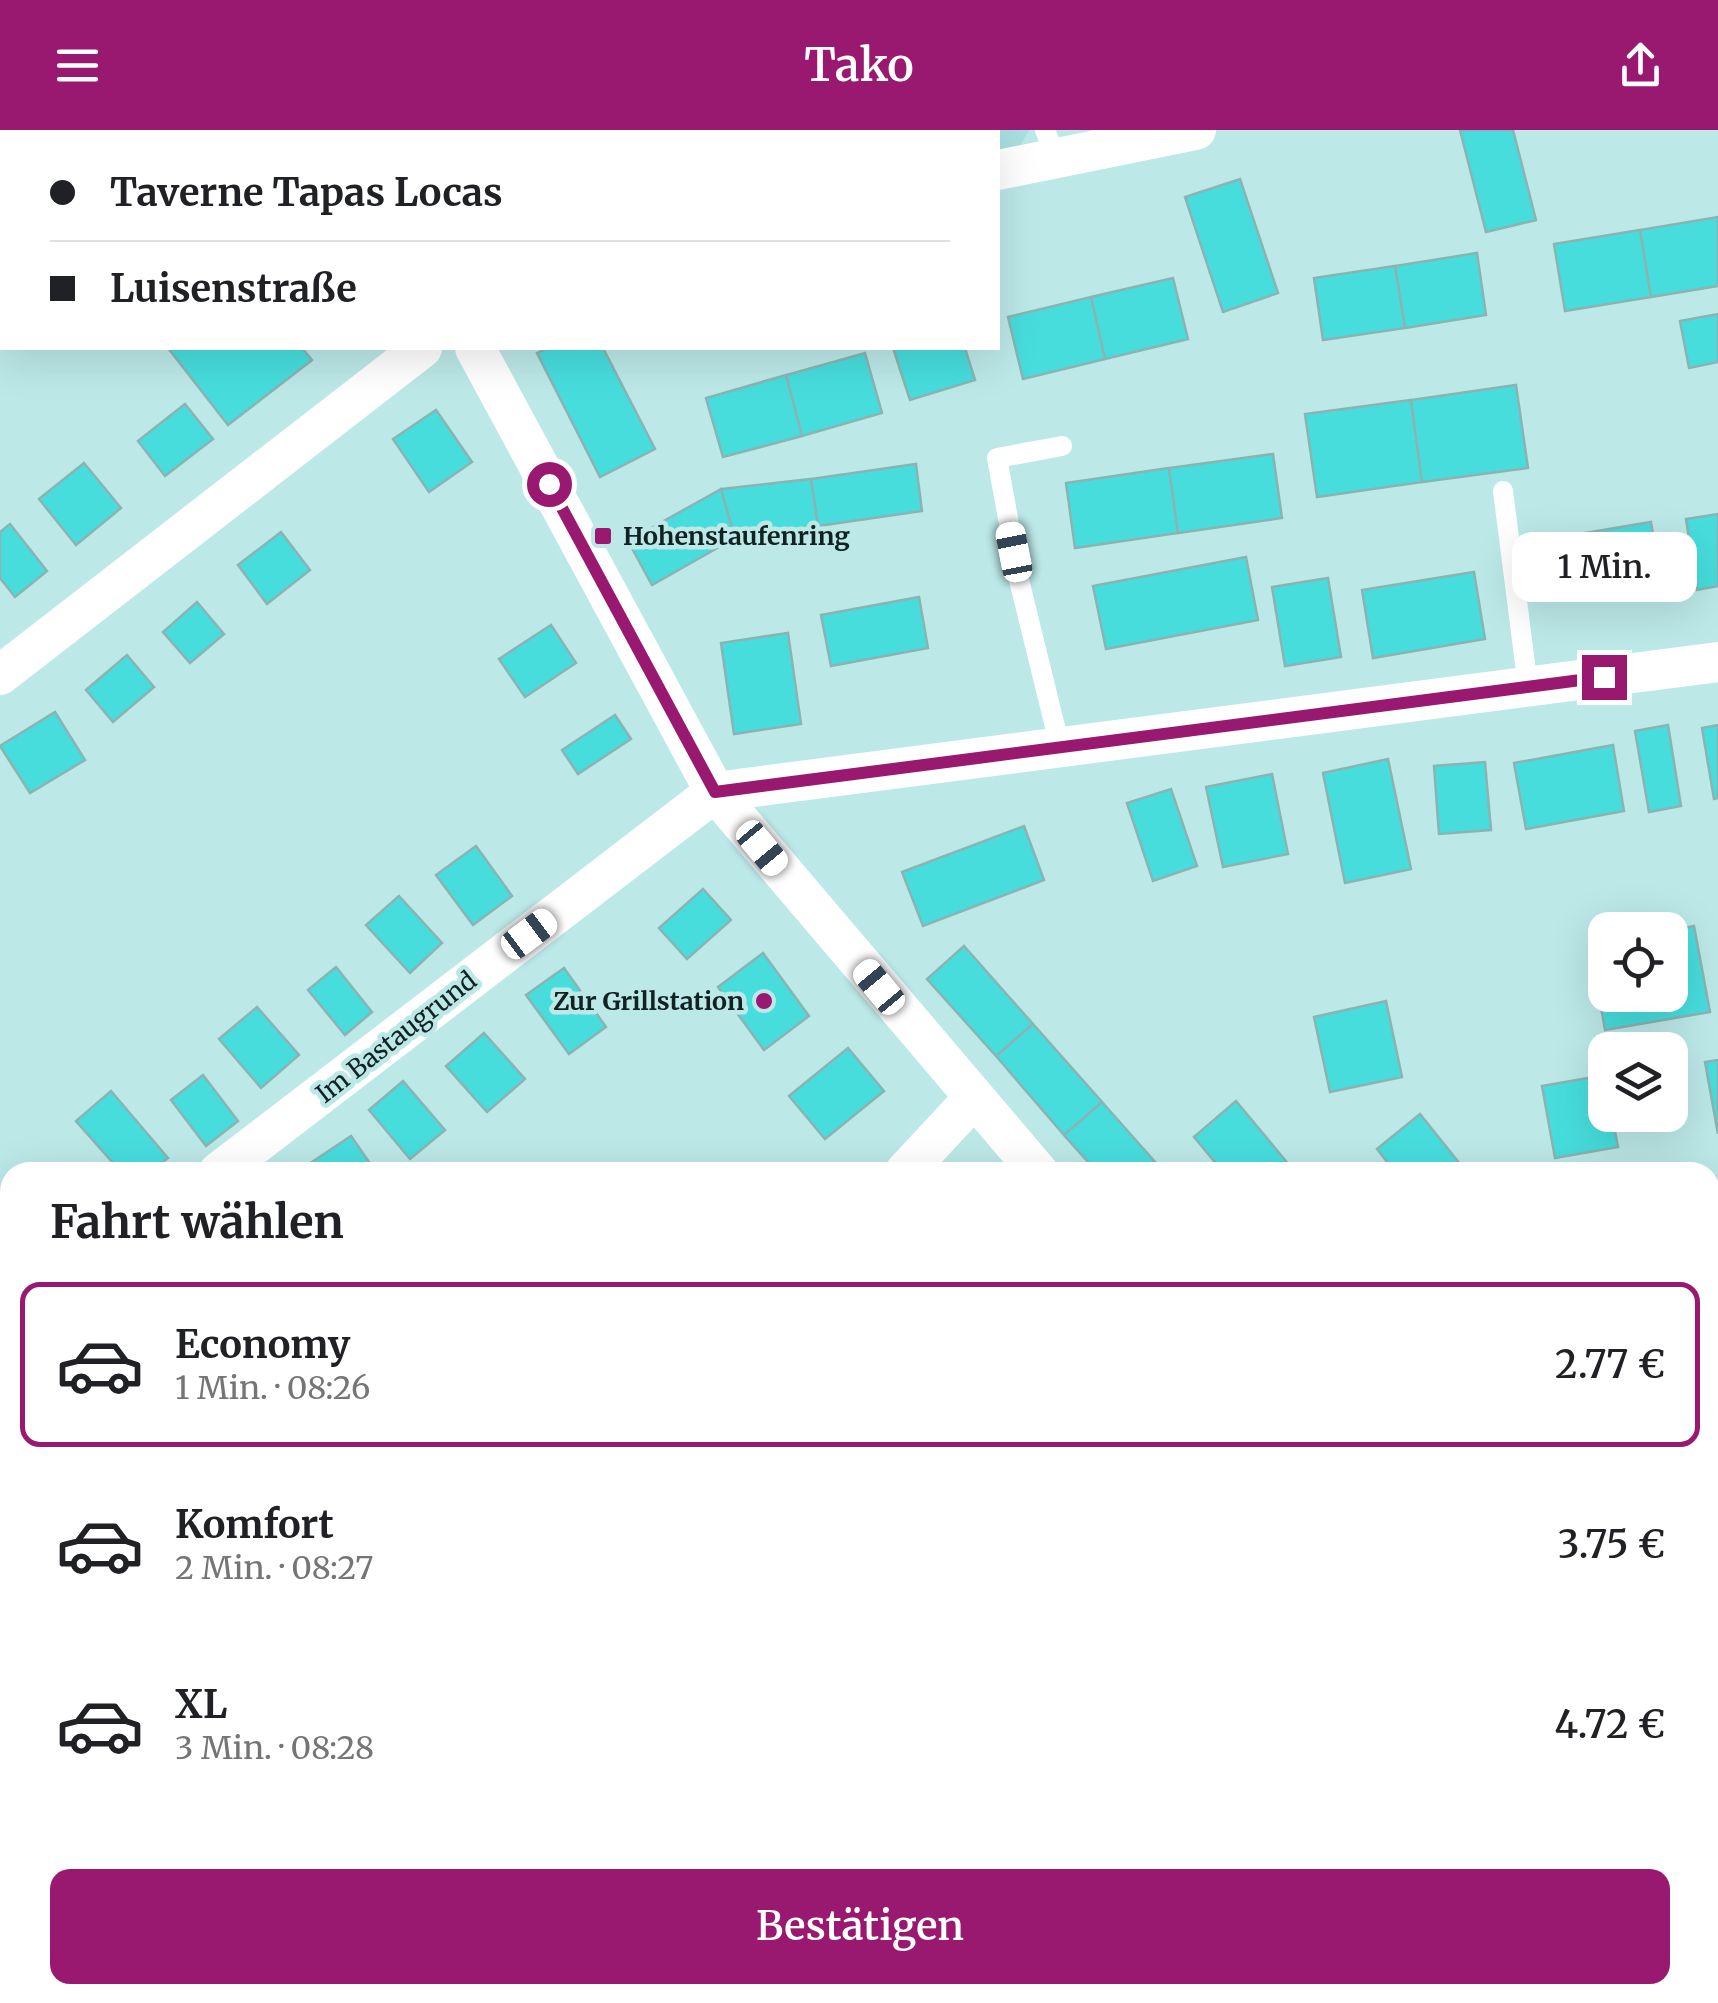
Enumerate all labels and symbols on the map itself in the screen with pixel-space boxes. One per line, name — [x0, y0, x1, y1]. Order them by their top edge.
route start — [527, 462, 572, 507]
place label: Hohenstaufenring — [623, 520, 850, 552]
car — [994, 520, 1034, 584]
marker: Hohenstaufenring — [592, 525, 614, 547]
callout: 1 Min. — [1512, 532, 1696, 602]
route end — [1582, 655, 1627, 700]
car — [731, 815, 793, 881]
car — [496, 904, 562, 964]
car — [848, 954, 910, 1020]
street label: Im Bastaugrund — [309, 964, 483, 1110]
place label: Zur Grillstation — [553, 985, 744, 1017]
marker: Zur Grillstation — [753, 990, 775, 1012]

